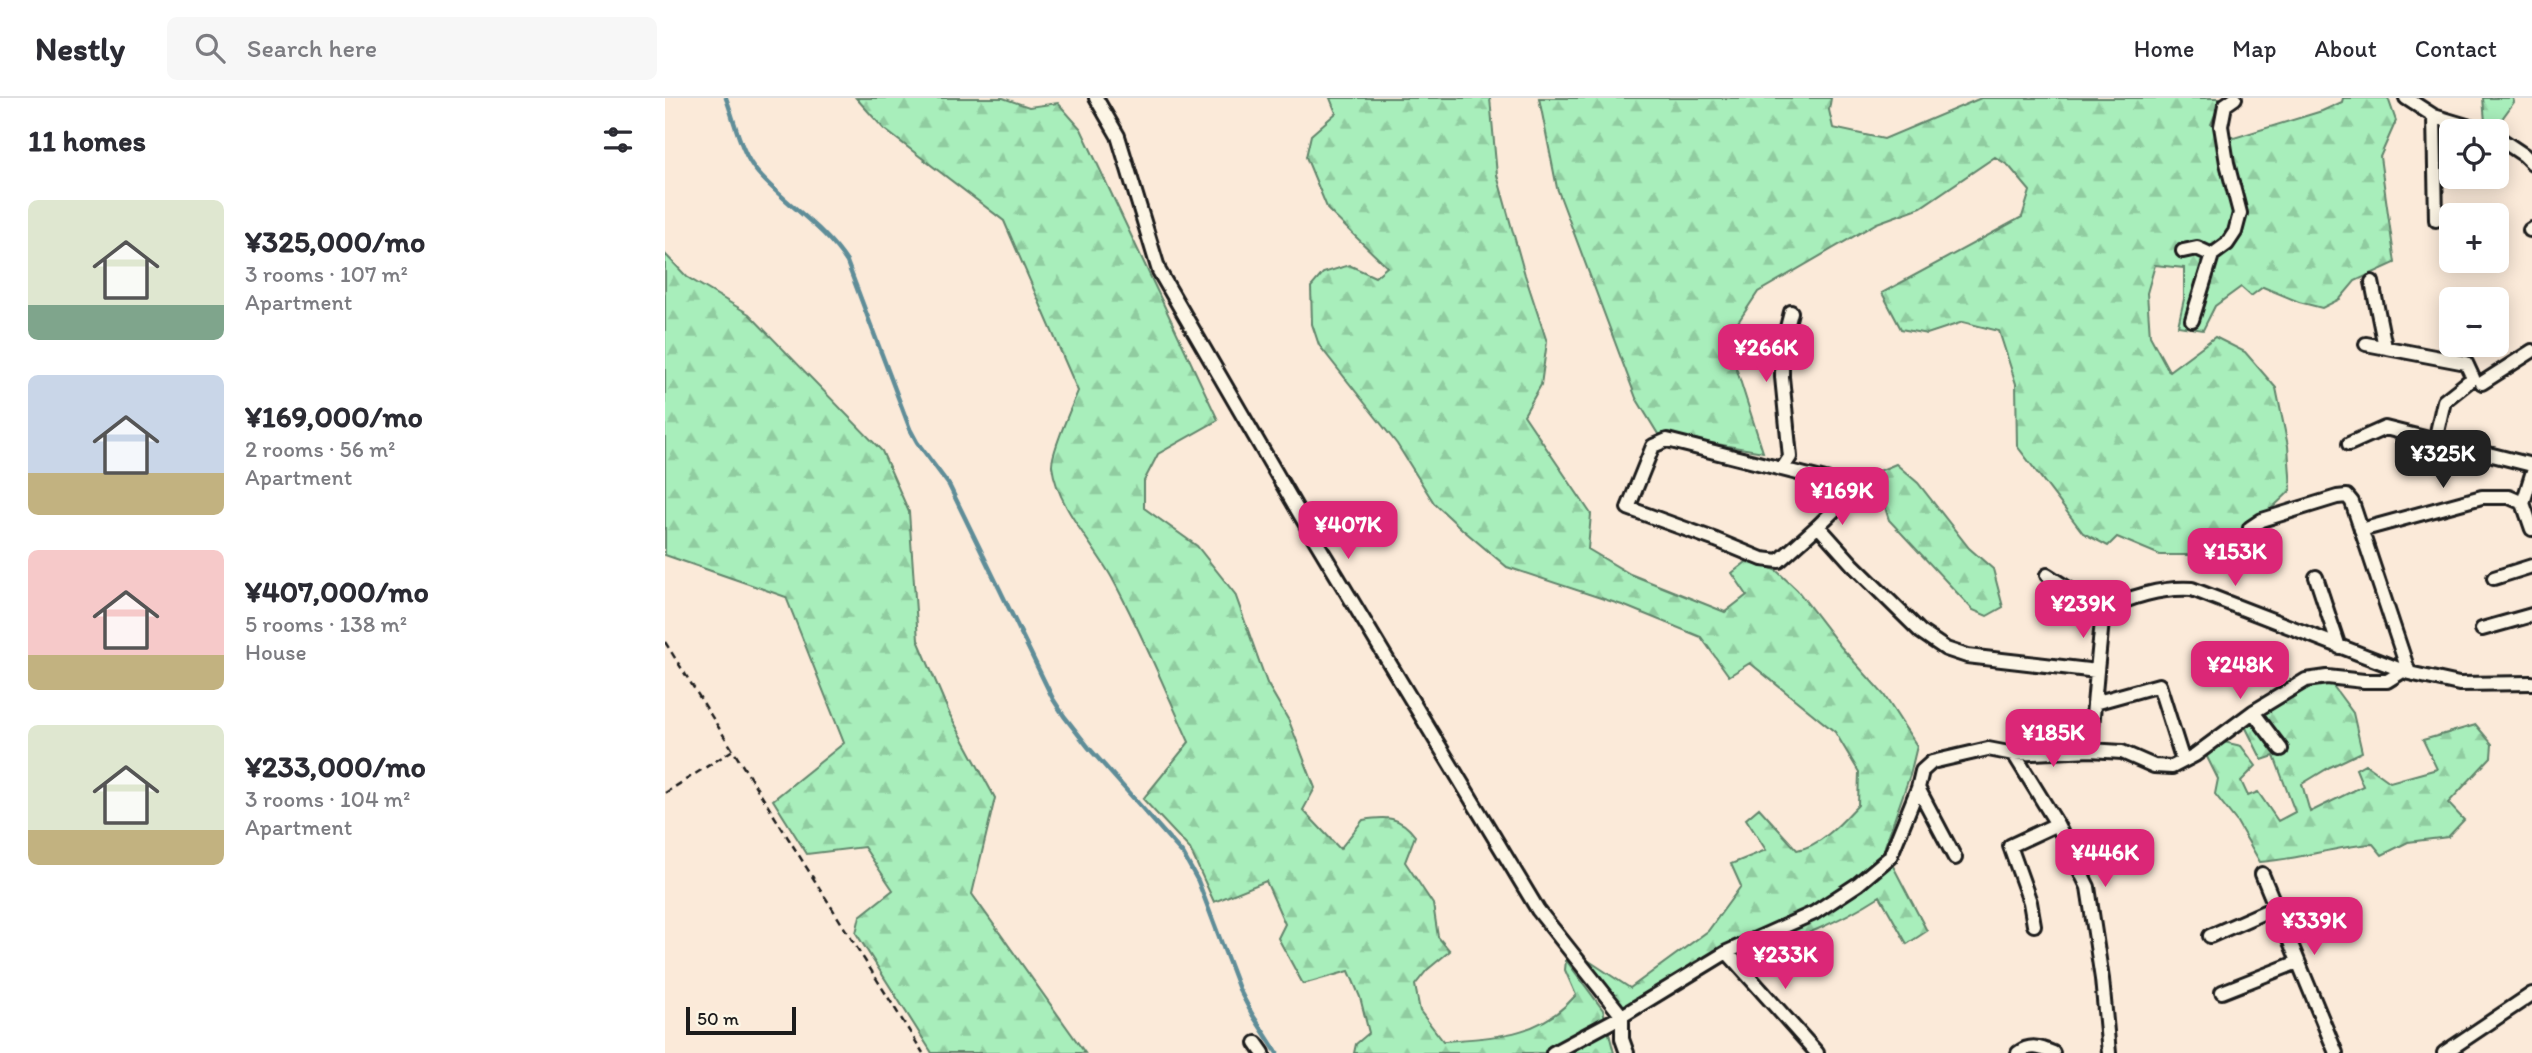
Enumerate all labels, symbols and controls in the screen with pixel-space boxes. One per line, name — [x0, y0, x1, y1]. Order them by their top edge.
search box — [167, 17, 657, 80]
text: Nestly — [35, 29, 125, 68]
icon: search — [191, 29, 229, 67]
text: Search here — [247, 32, 377, 64]
text: Home — [2134, 34, 2194, 63]
text: Map — [2232, 34, 2276, 63]
text: About — [2314, 34, 2377, 63]
text: Contact — [2415, 34, 2497, 63]
map controls — [2439, 119, 2509, 357]
button: locate — [2439, 119, 2509, 189]
icon: filters — [599, 121, 637, 159]
text: 11 homes — [28, 122, 146, 159]
button: + — [2439, 203, 2509, 273]
text: ¥325,000/mo — [245, 223, 425, 260]
icon: home — [84, 228, 168, 312]
text: 3 rooms · 107 m² — [245, 260, 408, 288]
button: − — [2439, 287, 2509, 357]
text: Apartment — [245, 288, 352, 316]
pin: ¥266K — [1717, 324, 1815, 384]
text: ¥266K — [1734, 333, 1798, 361]
text: ¥169,000/mo — [245, 398, 423, 435]
icon: home — [84, 403, 168, 487]
pin: ¥325K — [2394, 430, 2492, 490]
text: 2 rooms · 56 m² — [245, 435, 396, 463]
text: ¥325K — [2411, 439, 2475, 467]
text: Apartment — [245, 463, 352, 491]
pin: ¥169K — [1793, 468, 1891, 527]
text: ¥169K — [1811, 476, 1873, 504]
pin: ¥407K — [1299, 502, 1397, 561]
text: ¥407K — [1315, 510, 1381, 538]
pin: ¥153K — [2186, 528, 2284, 588]
text: ¥153K — [2204, 537, 2266, 565]
text: ¥407,000/mo — [245, 573, 429, 610]
icon: home — [84, 578, 168, 662]
pin: ¥239K — [2034, 580, 2132, 640]
text: ¥239K — [2051, 589, 2115, 617]
text: 5 rooms · 138 m² — [245, 610, 407, 638]
text: House — [245, 638, 307, 666]
pin: ¥248K — [2191, 642, 2289, 701]
text: ¥248K — [2207, 650, 2273, 678]
pin: ¥185K — [2004, 710, 2102, 769]
text: ¥185K — [2022, 718, 2084, 746]
text: ¥233,000/mo — [245, 748, 426, 785]
icon: home — [84, 753, 168, 837]
text: 3 rooms · 104 m² — [245, 785, 410, 813]
text: Apartment — [245, 813, 352, 841]
pin: ¥446K — [2056, 830, 2154, 889]
text: ¥446K — [2071, 838, 2139, 866]
pin: ¥339K — [2265, 898, 2363, 957]
text: ¥339K — [2282, 906, 2346, 934]
pin: ¥233K — [1736, 932, 1834, 991]
text: ¥233K — [1753, 940, 1817, 968]
scale bar — [686, 1004, 796, 1036]
text: 50 m — [697, 1007, 739, 1030]

